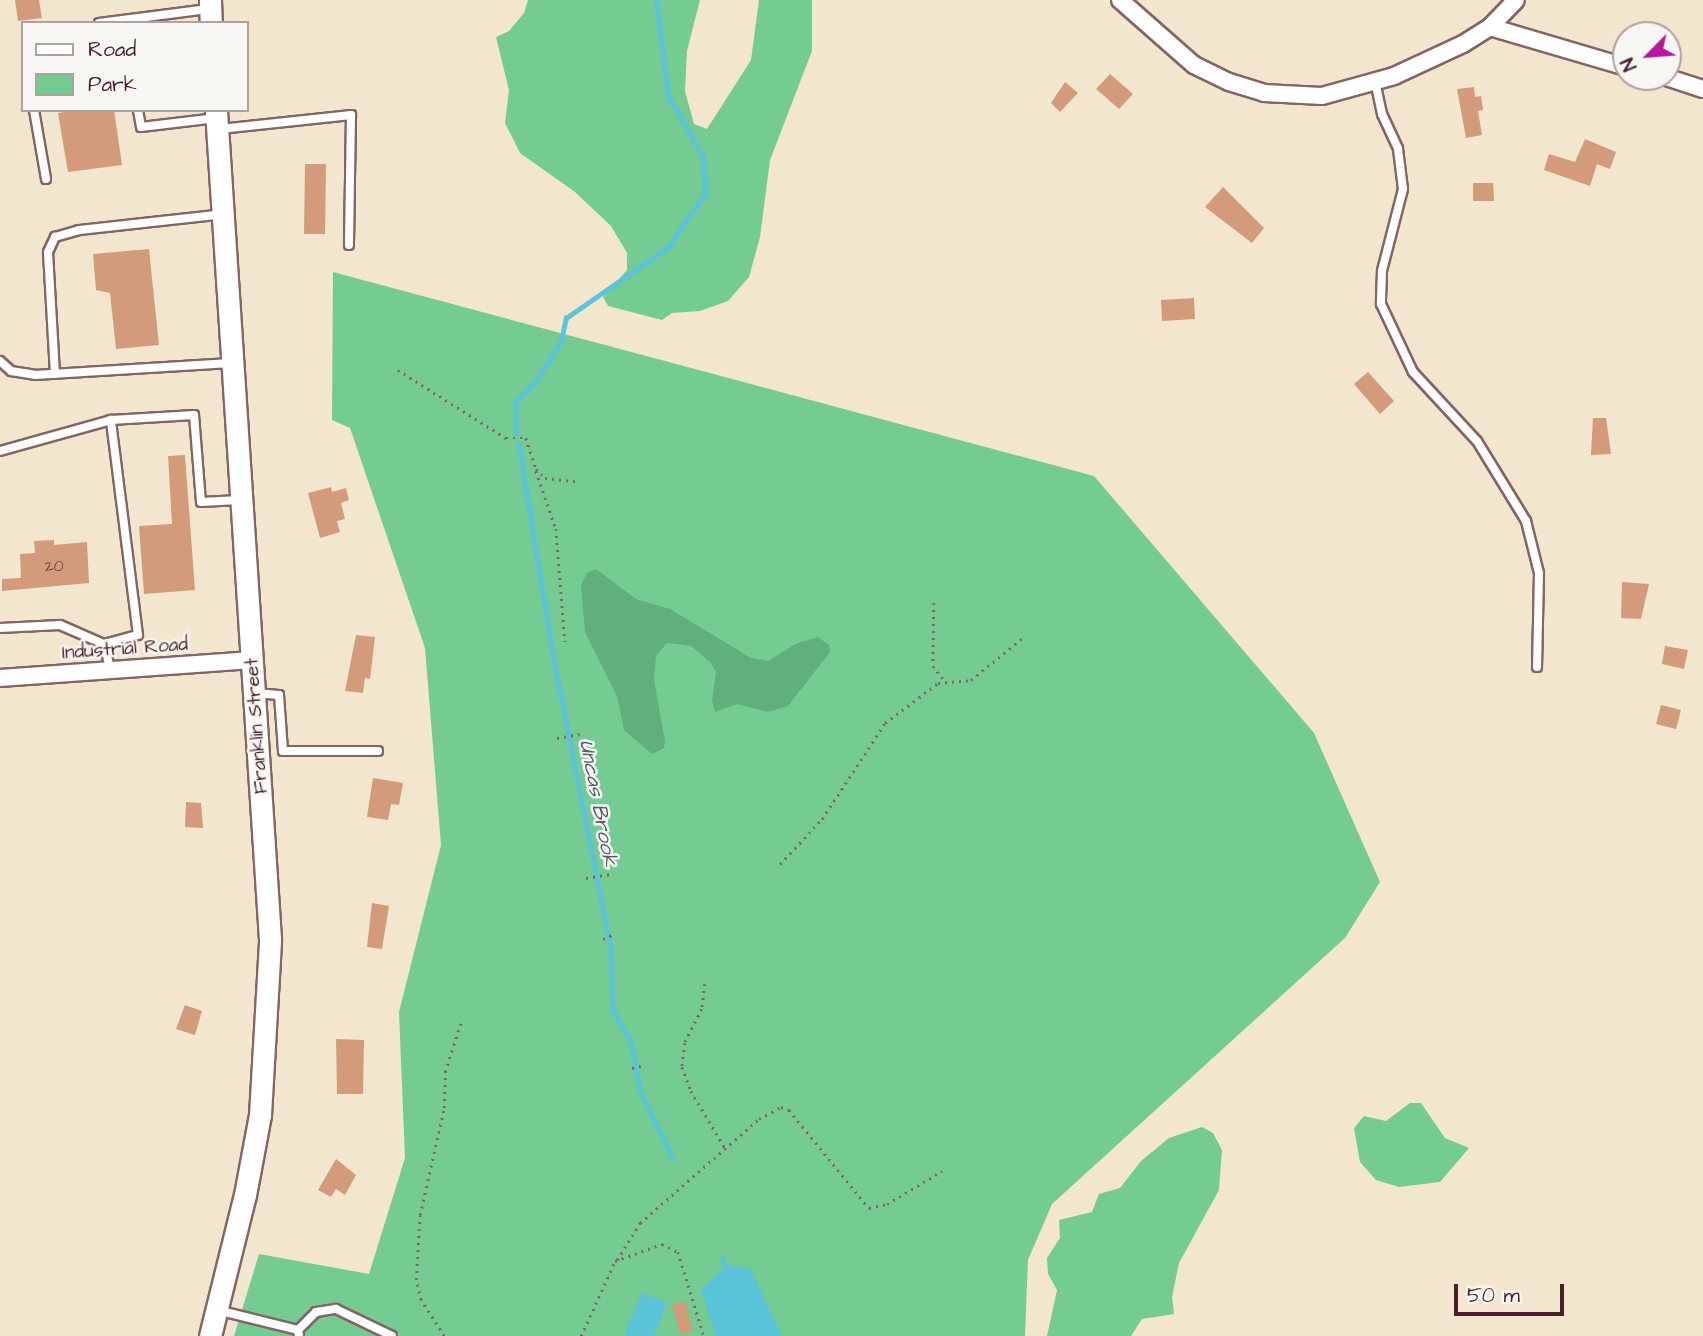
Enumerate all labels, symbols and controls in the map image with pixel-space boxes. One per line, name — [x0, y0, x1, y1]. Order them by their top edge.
legend — [21, 21, 248, 112]
north arrow — [1612, 21, 1682, 91]
text: Road — [88, 35, 136, 64]
text: N — [1615, 53, 1644, 75]
text: Park — [88, 70, 137, 99]
house number: 20 — [44, 556, 64, 576]
street label: Industrial Road — [61, 633, 189, 665]
street label: Franklin Street — [241, 657, 273, 795]
water label: Uncas Brook — [573, 738, 623, 868]
scale bar — [1458, 1270, 1568, 1314]
text: 50 m — [1467, 1281, 1520, 1310]

